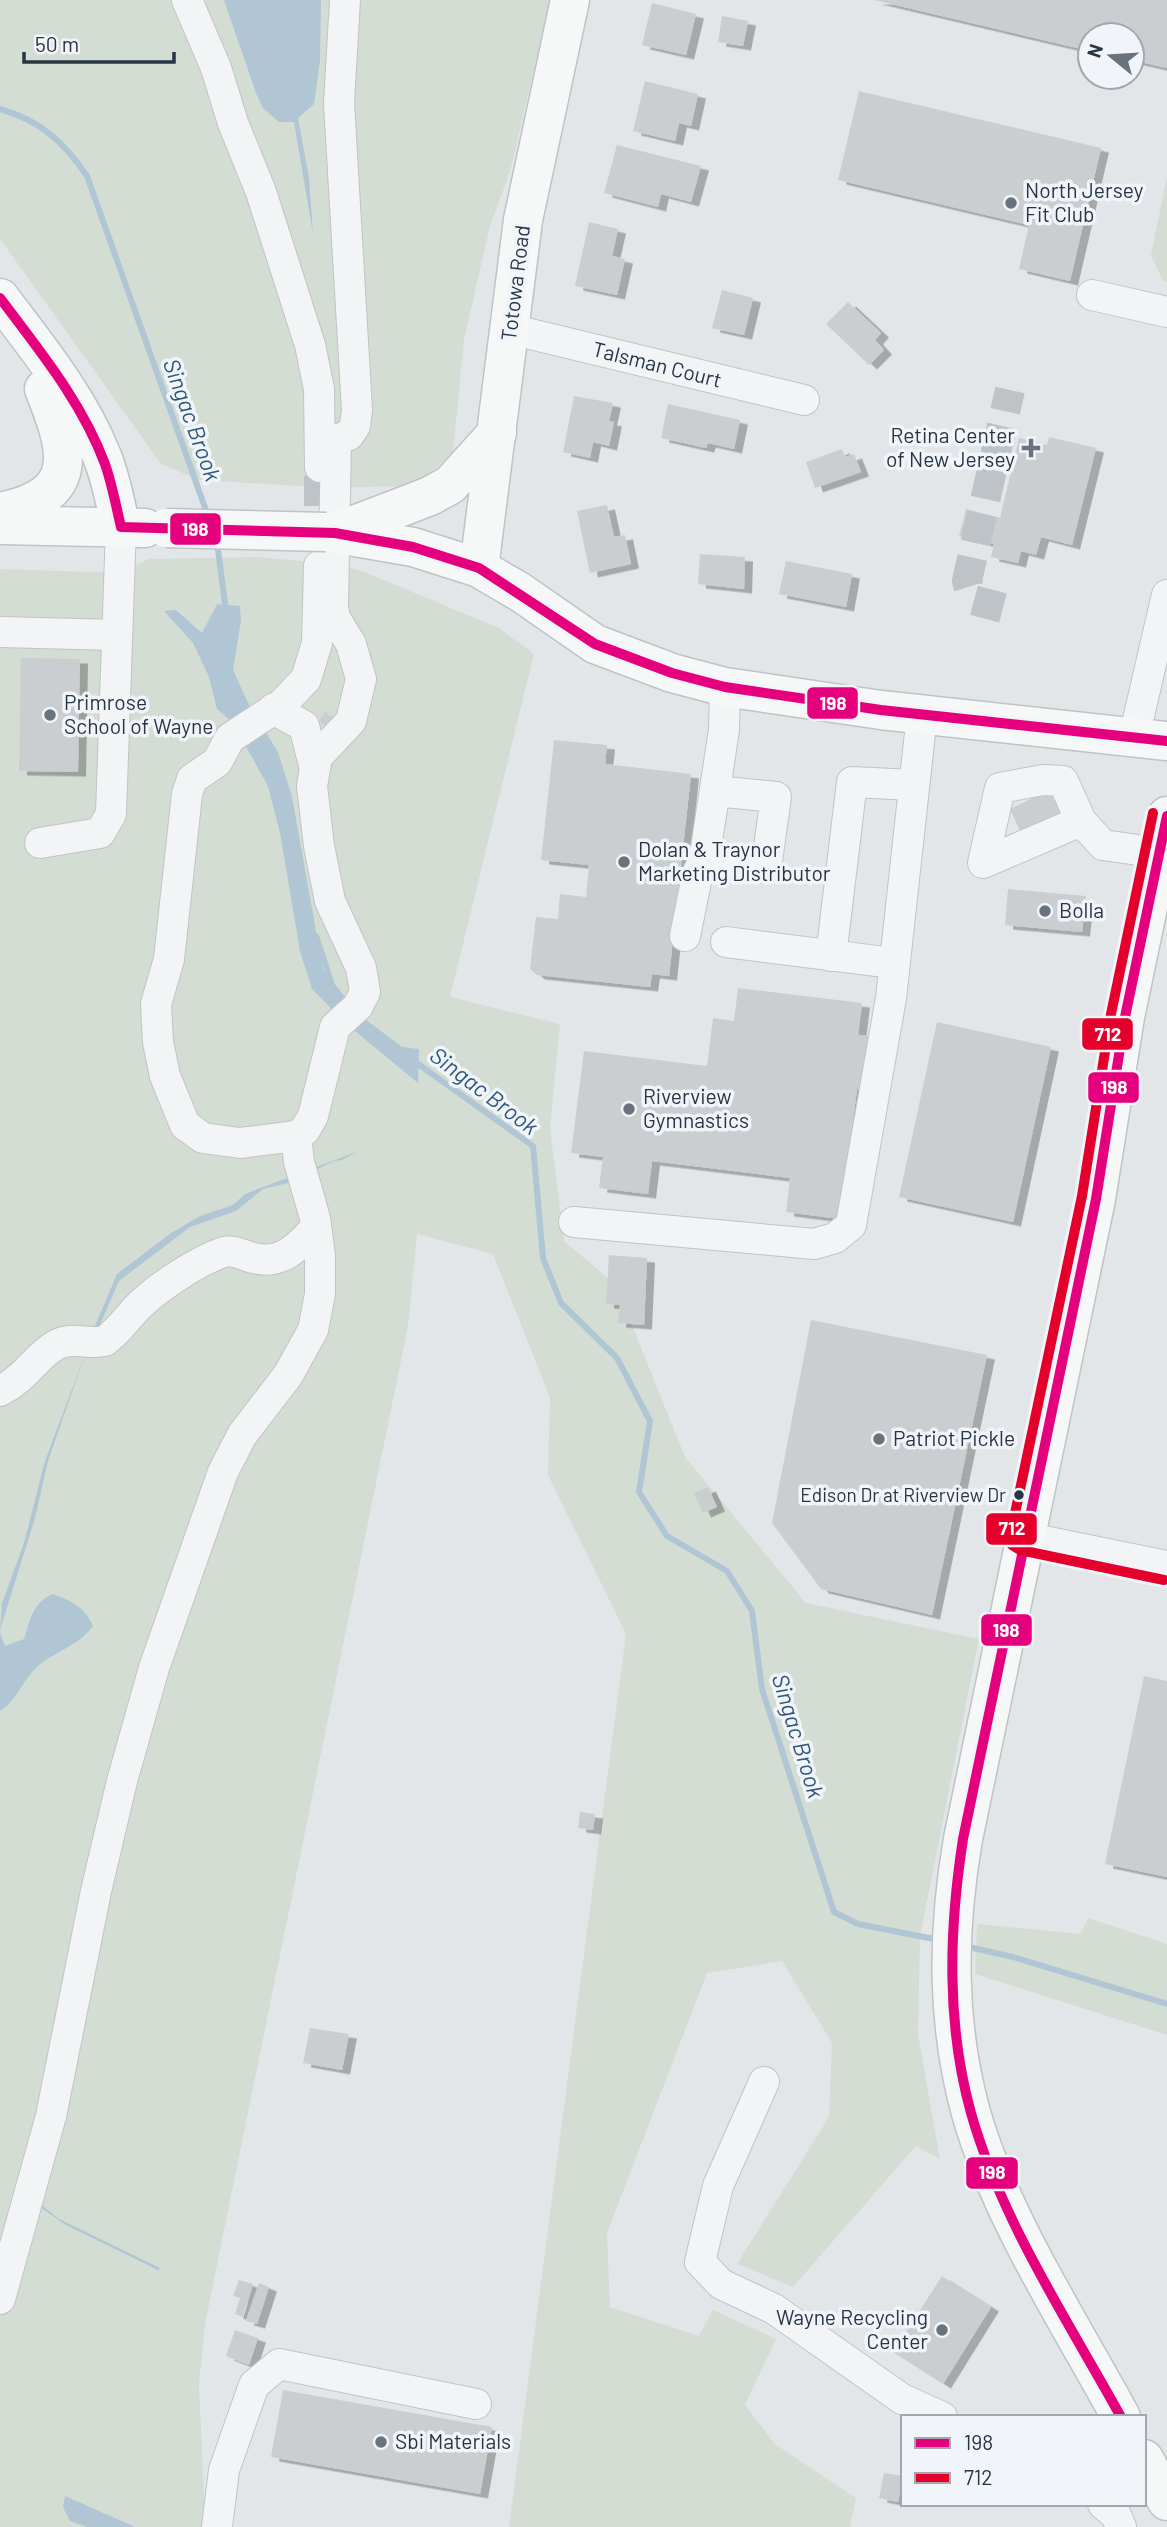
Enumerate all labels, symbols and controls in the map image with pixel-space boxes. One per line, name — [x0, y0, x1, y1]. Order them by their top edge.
scale bar — [24, 21, 175, 65]
north arrow — [1076, 21, 1146, 91]
text: 50 m — [35, 31, 79, 56]
text: N — [1081, 41, 1107, 60]
place label: North Jersey Fit Club — [1025, 177, 1144, 226]
marker: North Jersey Fit Club — [1003, 195, 1019, 211]
street label: Totowa Road — [495, 224, 534, 342]
street label: Talsman Court — [590, 335, 724, 392]
water label: Singac Brook — [158, 355, 228, 485]
place label: Retina Center of New Jersey — [886, 422, 1015, 471]
marker: Retina Center of New Jersey — [1021, 438, 1041, 458]
line badge: 198 — [169, 512, 222, 546]
text: 198 — [181, 517, 209, 540]
line badge: 198 — [806, 686, 859, 720]
place label: Primrose School of Wayne — [64, 689, 213, 738]
text: 198 — [819, 691, 847, 714]
marker: Primrose School of Wayne — [42, 707, 58, 723]
place label: Dolan & Traynor Marketing Distributor — [638, 836, 831, 885]
marker: Dolan & Traynor Marketing Distributor — [616, 854, 632, 870]
place label: Bolla — [1059, 897, 1104, 922]
marker: Bolla — [1037, 903, 1053, 919]
line badge: 712 — [1081, 1017, 1134, 1051]
text: 712 — [1095, 1022, 1121, 1045]
water label: Singac Brook — [425, 1040, 544, 1140]
line badge: 198 — [1087, 1071, 1140, 1104]
text: 198 — [1100, 1075, 1128, 1098]
place label: Riverview Gymnastics — [643, 1083, 749, 1132]
marker: Riverview Gymnastics — [621, 1101, 637, 1117]
place label: Patriot Pickle — [893, 1425, 1015, 1450]
marker: Patriot Pickle — [871, 1431, 887, 1447]
place label: Edison Dr at Riverview Dr — [800, 1483, 1006, 1506]
marker: Edison Dr at Riverview Dr — [1012, 1488, 1026, 1502]
line badge: 712 — [985, 1512, 1038, 1546]
text: 712 — [999, 1516, 1025, 1539]
line badge: 198 — [980, 1613, 1033, 1647]
text: 198 — [992, 1618, 1020, 1641]
water label: Singac Brook — [767, 1670, 831, 1801]
line badge: 198 — [965, 2156, 1019, 2190]
text: 198 — [978, 2160, 1006, 2183]
place label: Wayne Recycling Center — [776, 2304, 928, 2353]
marker: Wayne Recycling Center — [934, 2322, 950, 2338]
legend — [901, 2415, 1146, 2506]
place label: Sbi Materials — [395, 2428, 511, 2453]
text: 198 — [964, 2429, 993, 2454]
marker: Sbi Materials — [373, 2434, 389, 2450]
text: 712 — [964, 2464, 993, 2489]

